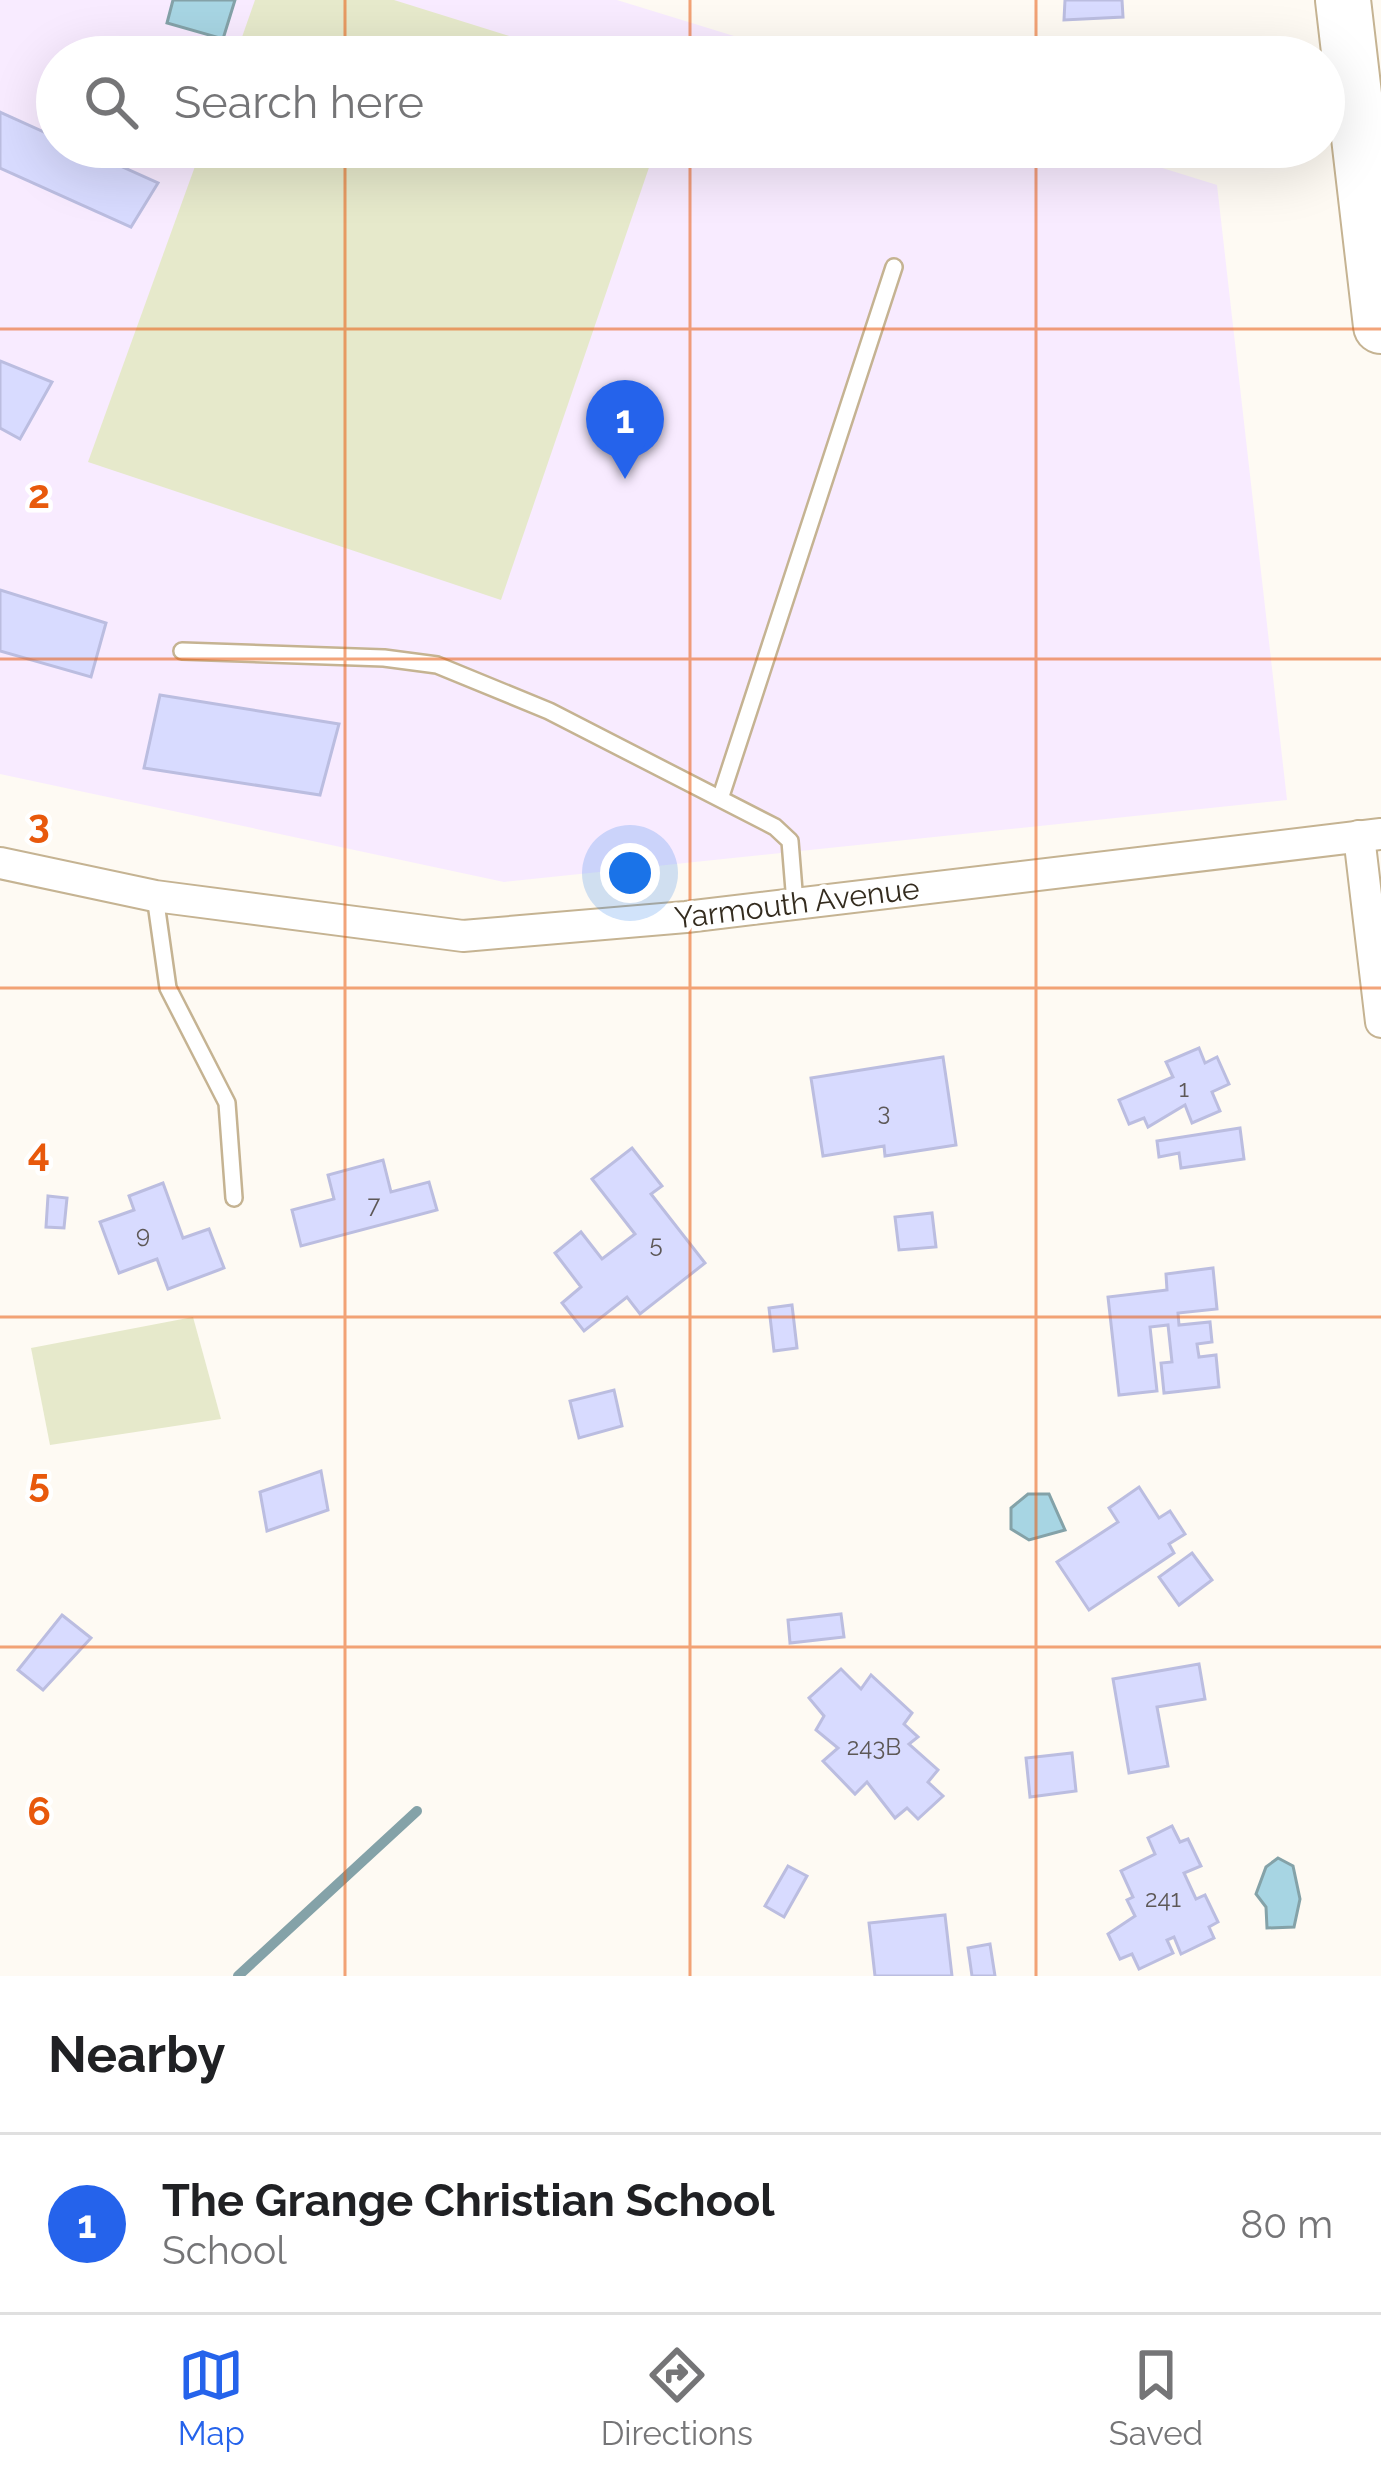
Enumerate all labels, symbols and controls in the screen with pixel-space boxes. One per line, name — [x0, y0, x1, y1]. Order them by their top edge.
search box — [36, 36, 1345, 168]
icon: search — [78, 69, 144, 135]
text: Search here — [174, 76, 424, 129]
pin: 1 — [586, 380, 664, 479]
text: 2 — [28, 471, 50, 517]
text: 3 — [28, 800, 50, 846]
your location — [600, 843, 660, 903]
street label: Yarmouth Avenue — [673, 871, 921, 935]
house number: 1 — [1179, 1074, 1189, 1103]
house number: 3 — [878, 1097, 890, 1126]
text: 4 — [28, 1129, 50, 1175]
house number: 7 — [368, 1190, 381, 1219]
house number: 9 — [136, 1220, 150, 1249]
house number: 5 — [649, 1229, 663, 1258]
text: 5 — [28, 1459, 50, 1505]
house number: 243B — [847, 1732, 901, 1761]
text: 6 — [27, 1788, 51, 1834]
house number: 241 — [1145, 1884, 1181, 1913]
text: Nearby — [48, 2024, 225, 2084]
text: The Grange Christian School — [162, 2174, 775, 2227]
text: 1 — [77, 2201, 97, 2247]
text: 80 m — [1240, 2201, 1333, 2247]
text: School — [162, 2227, 287, 2273]
tab: Map — [178, 2342, 245, 2453]
tab: Directions — [601, 2342, 753, 2453]
tab: Saved — [1109, 2342, 1203, 2453]

